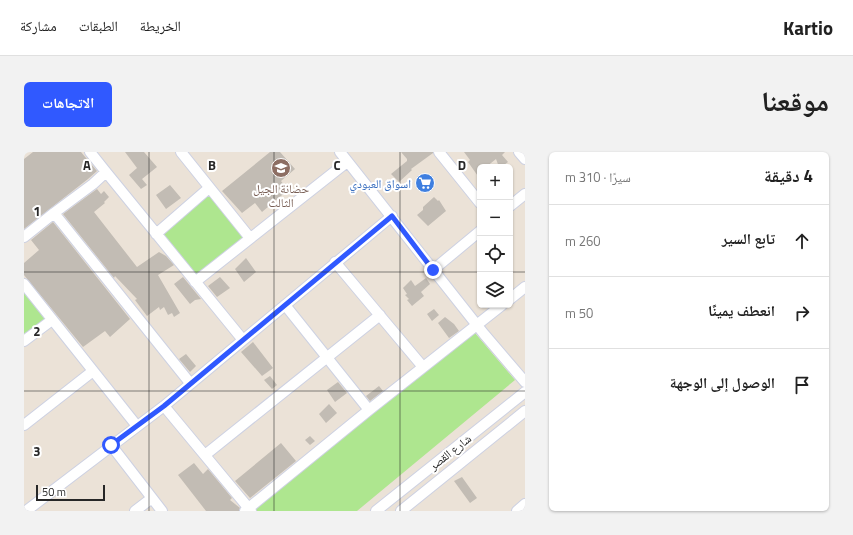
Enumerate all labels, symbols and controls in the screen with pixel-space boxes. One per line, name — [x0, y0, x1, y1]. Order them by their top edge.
text: Kartio — [783, 13, 833, 42]
text: مشاركة — [20, 15, 57, 36]
text: الطبقات — [79, 15, 118, 36]
text: الخريطة — [140, 15, 181, 36]
text: موقعنا — [761, 79, 829, 122]
button: الاتجاهات — [24, 82, 112, 127]
text: A — [83, 155, 91, 175]
text: B — [208, 155, 216, 175]
text: C — [333, 155, 341, 175]
text: D — [458, 155, 466, 175]
school or university icon: حضانة الجيل الثالث — [270, 157, 292, 179]
text: 4 دقيقة — [764, 163, 813, 189]
map controls — [477, 164, 513, 308]
button: + — [477, 164, 513, 200]
text: سيرًا · 310 m — [565, 167, 631, 187]
supermarket icon: اسواق العبودي — [414, 172, 436, 194]
place label: اسواق العبودي — [349, 174, 411, 194]
place label: حضانة الجيل الثالث — [253, 179, 309, 212]
button: − — [477, 200, 513, 236]
text: 1 — [33, 201, 41, 221]
text: تابع السير — [722, 227, 775, 250]
icon: ahead — [791, 230, 813, 252]
text: 260 m — [565, 231, 601, 251]
button: locate — [477, 236, 513, 272]
route end — [424, 261, 442, 279]
button: layers — [477, 272, 513, 308]
text: انعطف يمينًا — [708, 299, 775, 322]
icon: right — [791, 302, 813, 324]
text: 50 m — [565, 303, 593, 323]
text: 2 — [33, 321, 41, 341]
text: الوصول إلى الوجهة — [670, 371, 775, 394]
icon: arrive — [791, 374, 813, 396]
street label: شارع القصر — [424, 429, 476, 475]
route start — [102, 436, 120, 454]
text: 3 — [33, 441, 41, 461]
scale bar — [36, 483, 105, 502]
text: 50 m — [42, 484, 66, 500]

